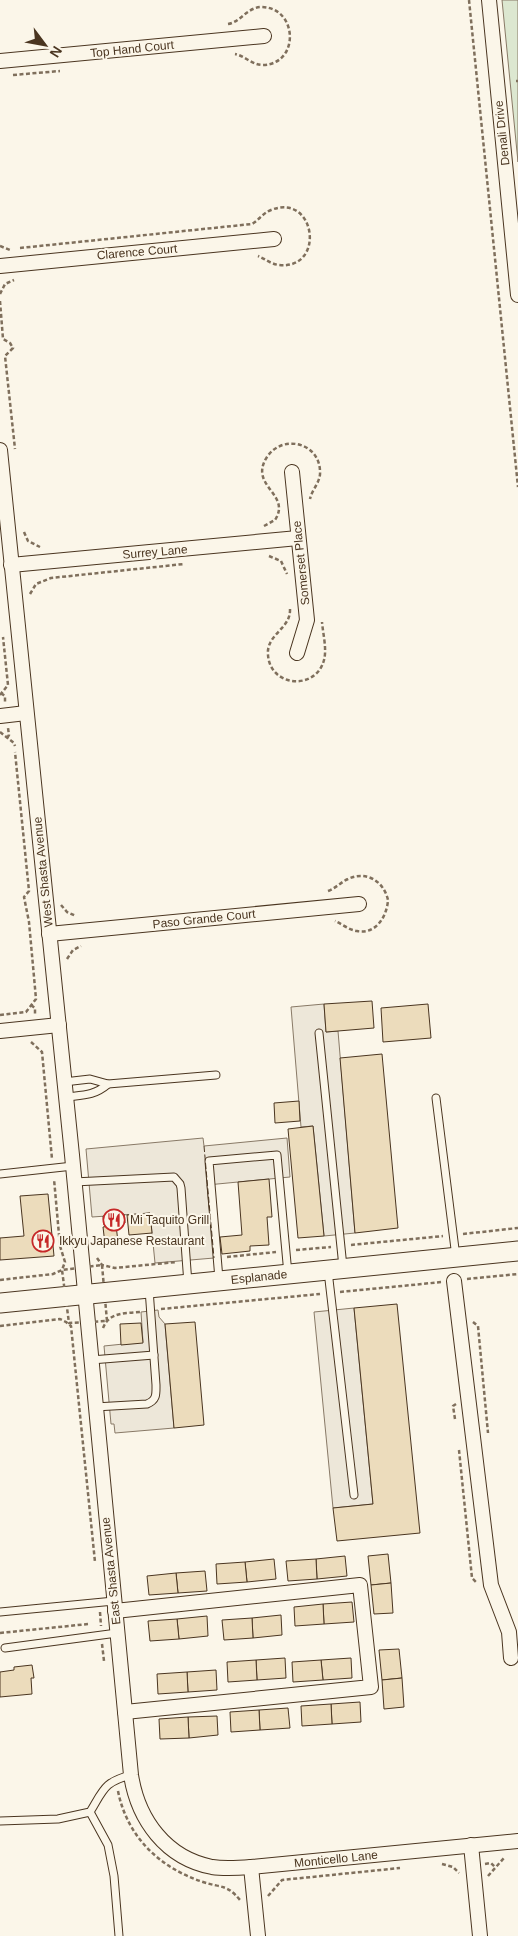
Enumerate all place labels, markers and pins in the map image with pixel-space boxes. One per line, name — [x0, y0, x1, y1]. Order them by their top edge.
restaurant icon: Mi Taquito Grill — [102, 1208, 126, 1232]
place label: Mi Taquito Grill — [130, 1213, 209, 1227]
restaurant icon: Ikkyu Japanese Restaurant — [31, 1229, 55, 1253]
place label: Ikkyu Japanese Restaurant — [59, 1234, 205, 1248]

